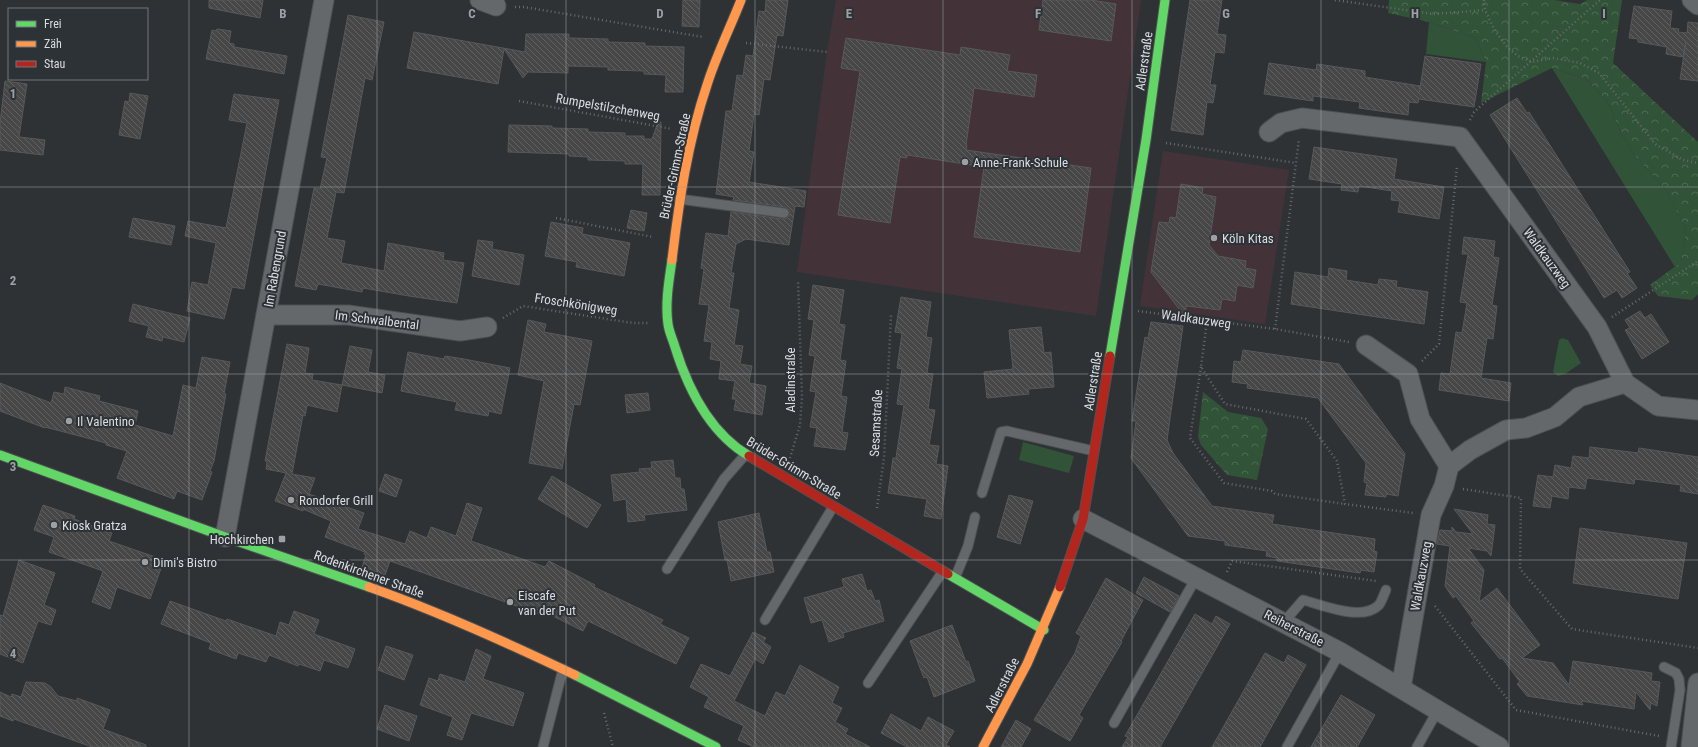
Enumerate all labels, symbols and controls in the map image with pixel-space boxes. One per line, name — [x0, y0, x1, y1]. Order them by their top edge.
text: B — [279, 6, 287, 21]
text: C — [468, 6, 476, 21]
text: D — [656, 6, 664, 21]
text: E — [846, 6, 853, 21]
text: F — [1035, 6, 1041, 21]
text: G — [1222, 6, 1230, 21]
text: H — [1411, 6, 1419, 21]
text: I — [1602, 6, 1606, 21]
legend — [8, 8, 148, 80]
text: Frei — [44, 17, 62, 31]
street label: Adlerstraße — [1132, 30, 1156, 92]
text: Zäh — [44, 37, 62, 51]
text: Stau — [44, 57, 66, 71]
text: 1 — [10, 86, 16, 101]
street label: Rumpelstilzchenweg — [555, 90, 661, 124]
street label: Brüder-Grimm-Straße — [656, 112, 694, 220]
place label: Anne-Frank-Schule — [973, 155, 1068, 170]
marker: Anne-Frank-Schule — [960, 157, 970, 167]
street label: Waldkauzweg — [1520, 225, 1574, 291]
street label: Im Rabengrund — [261, 230, 289, 308]
place label: Köln Kitas — [1222, 231, 1274, 246]
marker: Köln Kitas — [1209, 233, 1219, 243]
text: 2 — [10, 273, 17, 288]
street label: Froschkönigweg — [533, 290, 619, 318]
street label: Im Schwalbental — [334, 307, 420, 333]
street label: Waldkauzweg — [1160, 307, 1232, 331]
street label: Aladinstraße — [783, 347, 798, 413]
street label: Adlerstraße — [1081, 350, 1105, 412]
street label: Sesamstraße — [867, 389, 885, 457]
place label: Il Valentino — [77, 414, 134, 429]
marker: Il Valentino — [64, 416, 74, 426]
street label: Brüder-Grimm-Straße — [744, 434, 844, 502]
text: 3 — [10, 459, 16, 474]
place label: Rondorfer Grill — [299, 493, 373, 508]
marker: Rondorfer Grill — [286, 495, 296, 505]
place label: Kiosk Gratza — [62, 518, 127, 533]
marker: Kiosk Gratza — [49, 520, 59, 530]
place label: Hochkirchen — [210, 532, 274, 547]
marker: Hochkirchen — [277, 534, 287, 544]
street label: Waldkauzweg — [1408, 540, 1434, 612]
street label: Rodenkirchener Straße — [312, 547, 426, 601]
place label: Dimi's Bistro — [153, 555, 217, 570]
marker: Dimi's Bistro — [140, 557, 150, 567]
place label: Eiscafe van der Put — [518, 588, 576, 618]
marker: Eiscafe van der Put — [505, 597, 515, 607]
street label: Reiherstraße — [1262, 607, 1326, 649]
text: 4 — [10, 646, 17, 661]
street label: Adlerstraße — [982, 655, 1022, 715]

